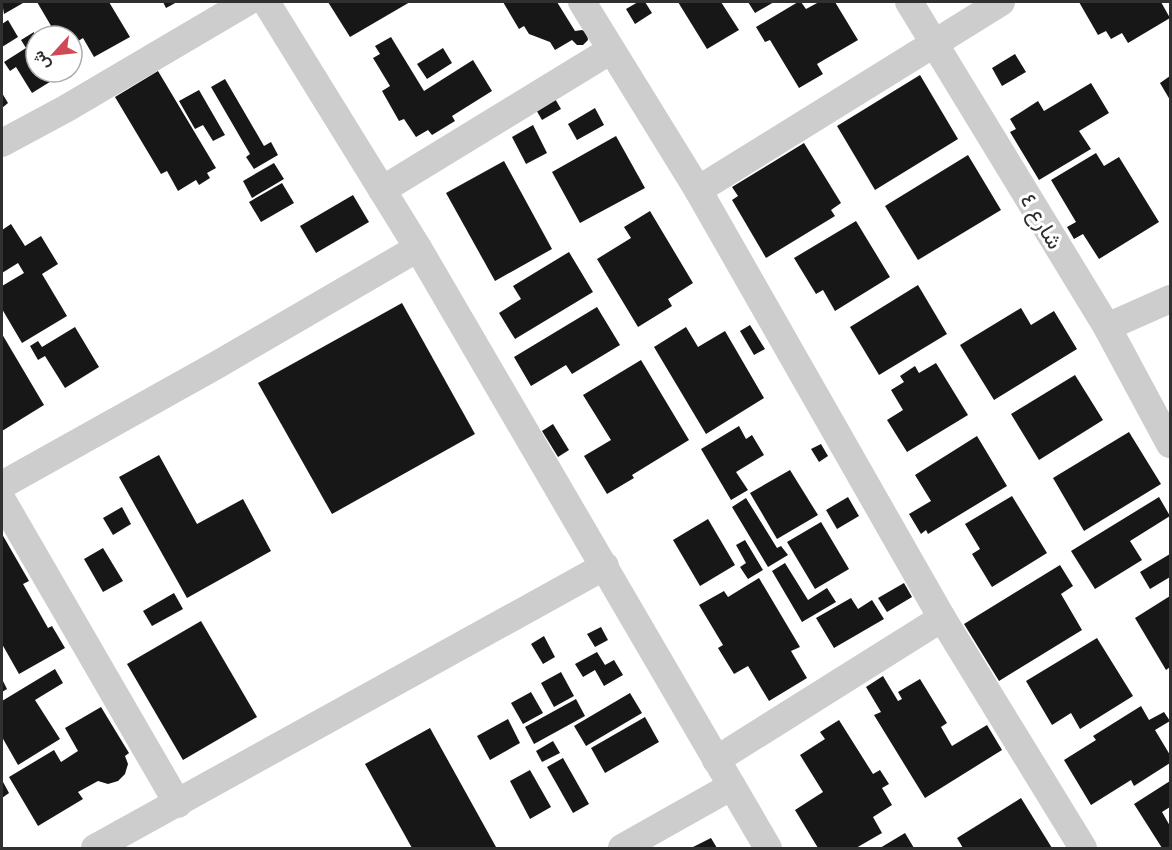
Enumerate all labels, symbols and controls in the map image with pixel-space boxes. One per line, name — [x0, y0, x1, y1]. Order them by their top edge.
north arrow — [24, 24, 84, 84]
text: ش — [27, 48, 54, 74]
street label: شارع ٤ — [1014, 188, 1070, 255]

